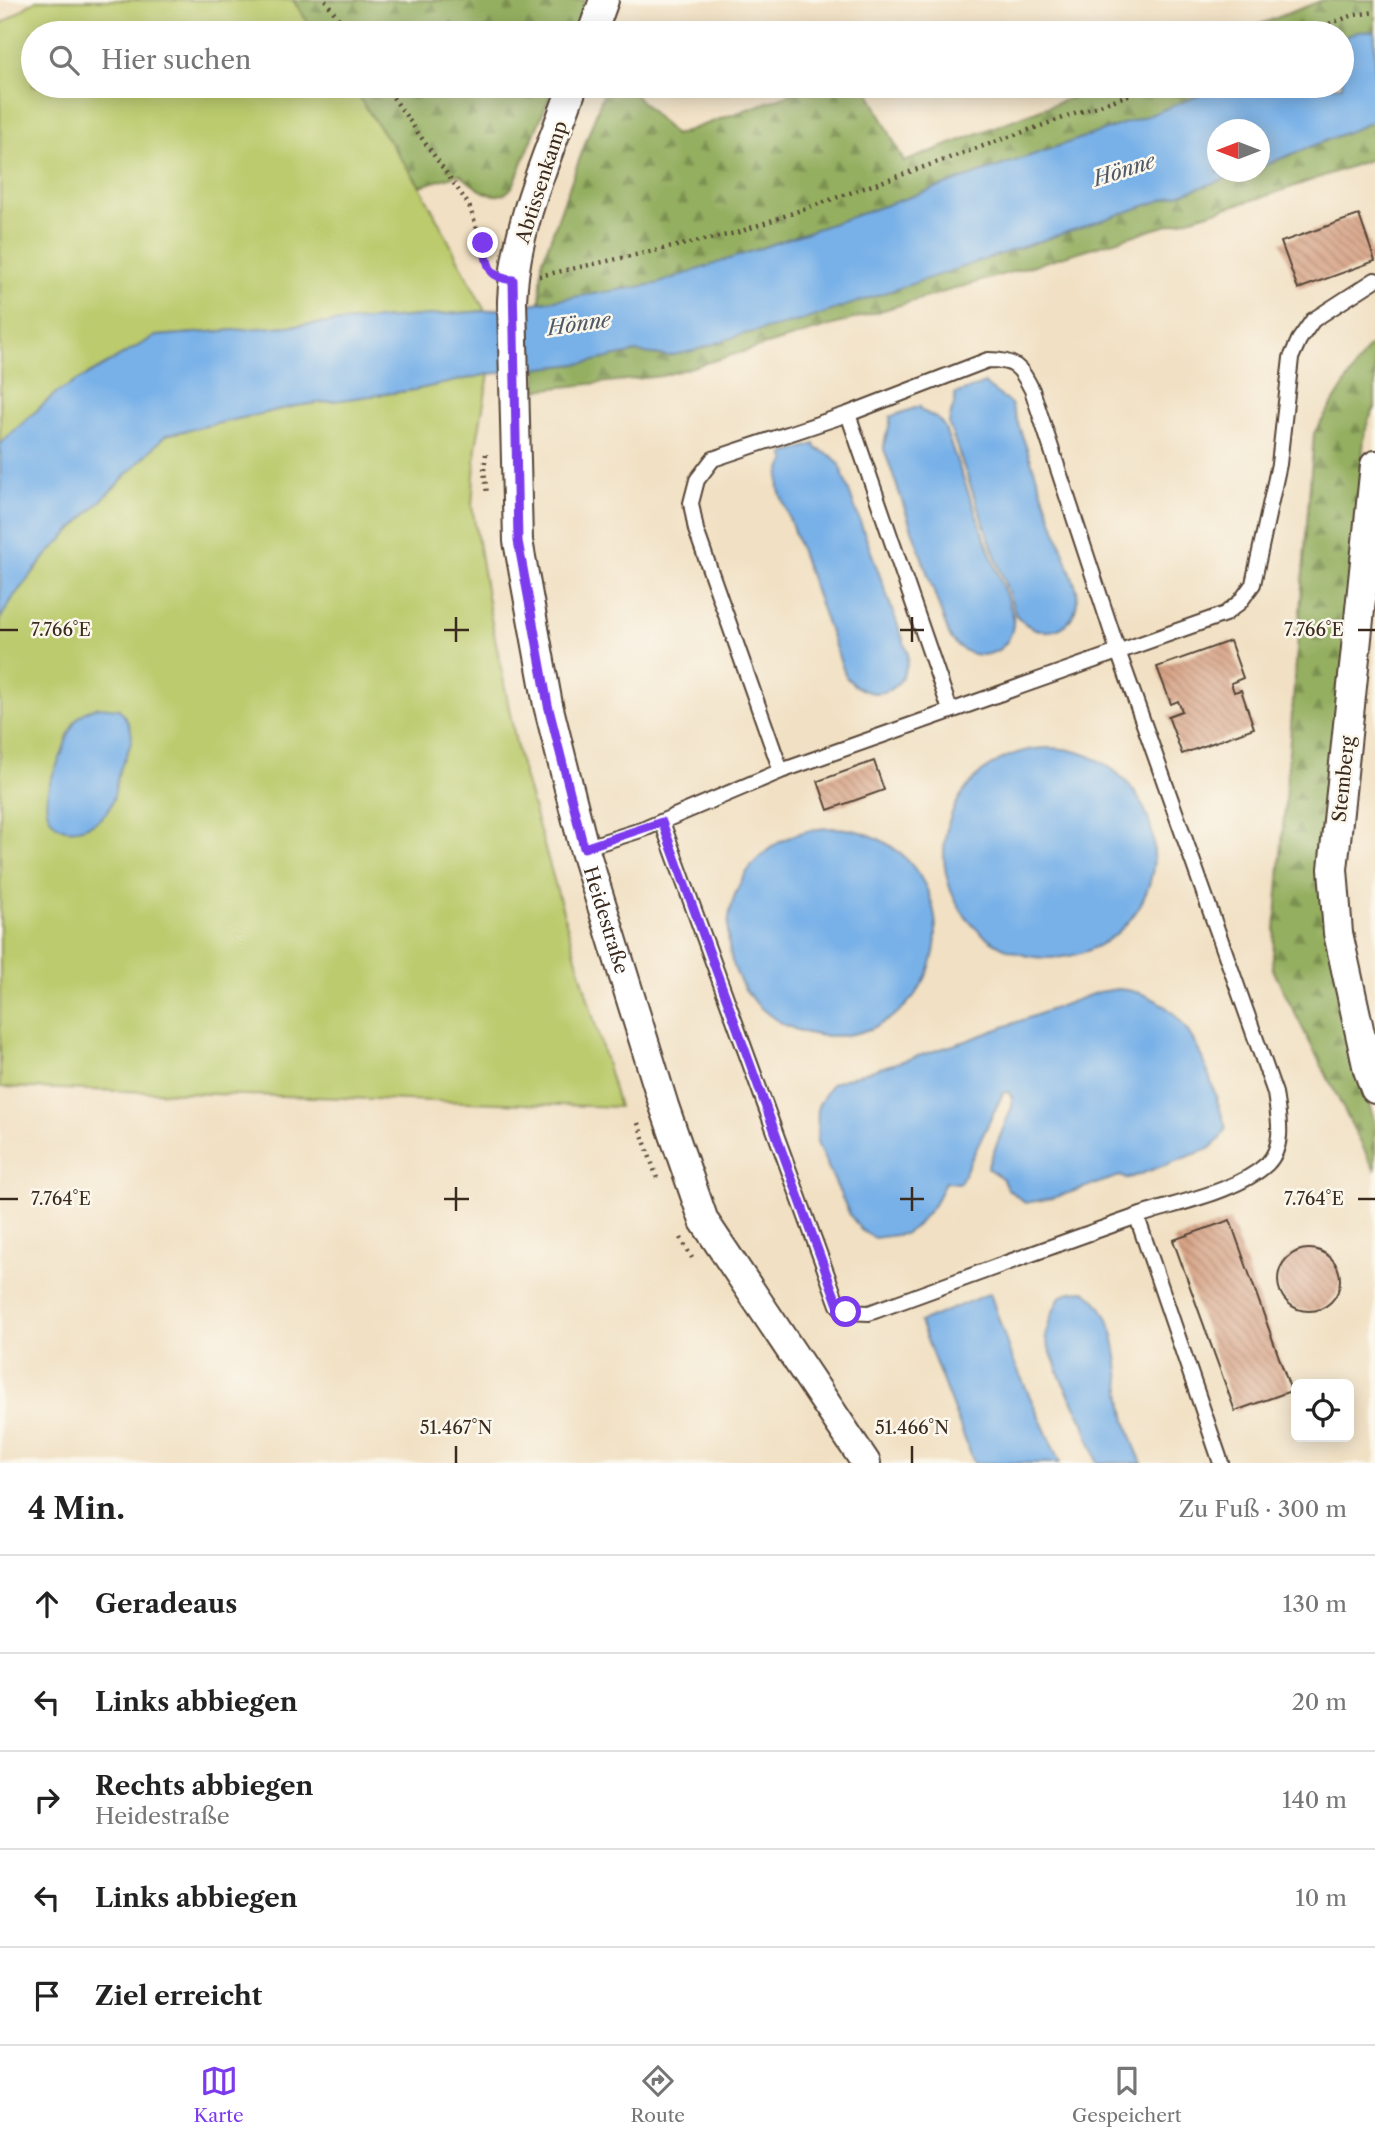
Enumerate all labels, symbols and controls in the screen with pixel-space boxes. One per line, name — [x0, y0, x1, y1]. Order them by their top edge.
search box — [21, 21, 1354, 98]
icon: search — [45, 41, 83, 79]
text: Hier suchen — [101, 44, 251, 76]
street label: Abtissenkamp — [511, 118, 572, 247]
north arrow — [1207, 119, 1270, 182]
water label: Hönne — [1088, 147, 1159, 192]
route end — [467, 227, 498, 258]
water label: Hönne — [544, 307, 613, 341]
text: 7.766°E — [31, 619, 91, 641]
text: 7.766°E — [1284, 619, 1344, 641]
street label: Stemberg — [1328, 734, 1360, 823]
street label: Heidestraße — [578, 864, 633, 977]
text: 7.764°E — [31, 1188, 91, 1210]
text: 7.764°E — [1284, 1188, 1344, 1210]
route start — [830, 1296, 861, 1327]
map controls — [1291, 1379, 1354, 1442]
button: locate — [1291, 1379, 1354, 1442]
text: 51.467°N — [420, 1417, 492, 1439]
text: 51.466°N — [875, 1417, 949, 1439]
text: 4 Min. — [28, 1490, 125, 1527]
text: Zu Fuß · 300 m — [1179, 1495, 1347, 1523]
icon: ahead — [28, 1585, 66, 1623]
text: Geradeaus — [95, 1588, 237, 1620]
text: 130 m — [1283, 1590, 1347, 1618]
icon: left — [28, 1683, 66, 1721]
text: Links abbiegen — [95, 1686, 298, 1718]
text: 20 m — [1292, 1688, 1347, 1716]
text: Rechts abbiegen — [95, 1770, 313, 1802]
icon: right — [28, 1781, 66, 1819]
text: 140 m — [1282, 1786, 1347, 1814]
text: Heidestraße — [95, 1802, 230, 1830]
icon: left — [28, 1879, 66, 1917]
text: Links abbiegen — [95, 1882, 298, 1914]
text: 10 m — [1295, 1884, 1347, 1912]
icon: arrive — [28, 1977, 66, 2015]
text: Ziel erreicht — [95, 1980, 262, 2012]
tab: Karte — [193, 2062, 244, 2127]
tab: Route — [631, 2062, 685, 2127]
tab: Gespeichert — [1072, 2062, 1182, 2127]

